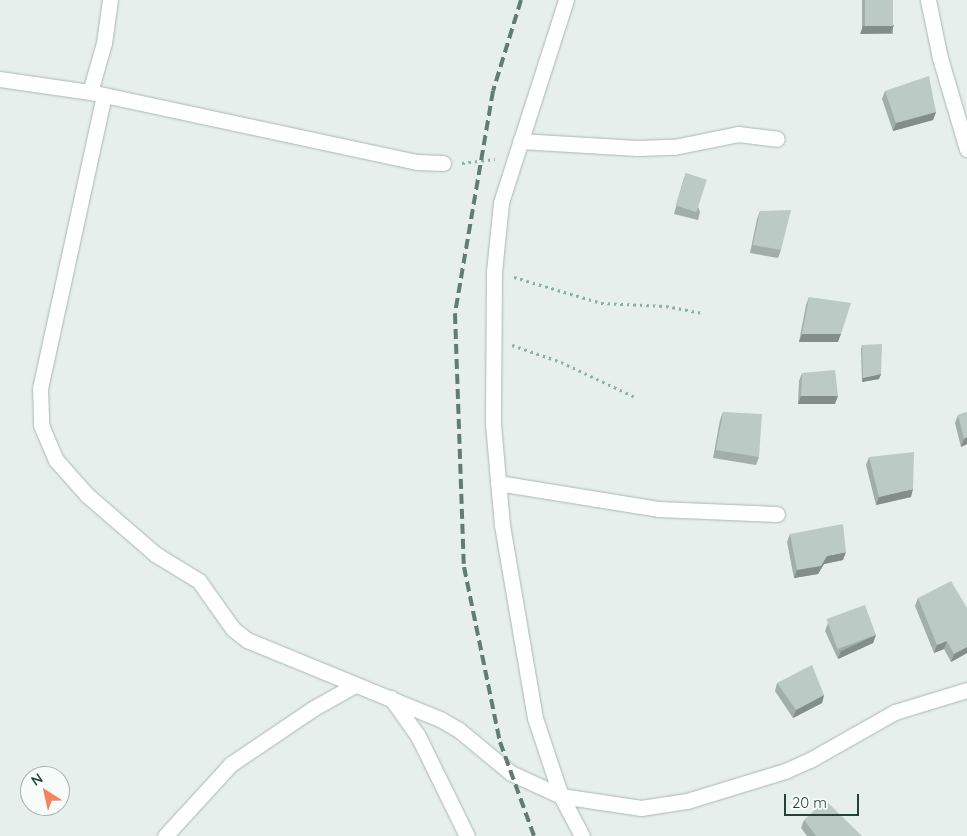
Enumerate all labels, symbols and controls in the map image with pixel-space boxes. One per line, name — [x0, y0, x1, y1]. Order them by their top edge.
north arrow — [20, 766, 70, 816]
text: N — [28, 769, 46, 790]
scale bar — [787, 784, 862, 816]
text: 20 m — [792, 793, 827, 812]

